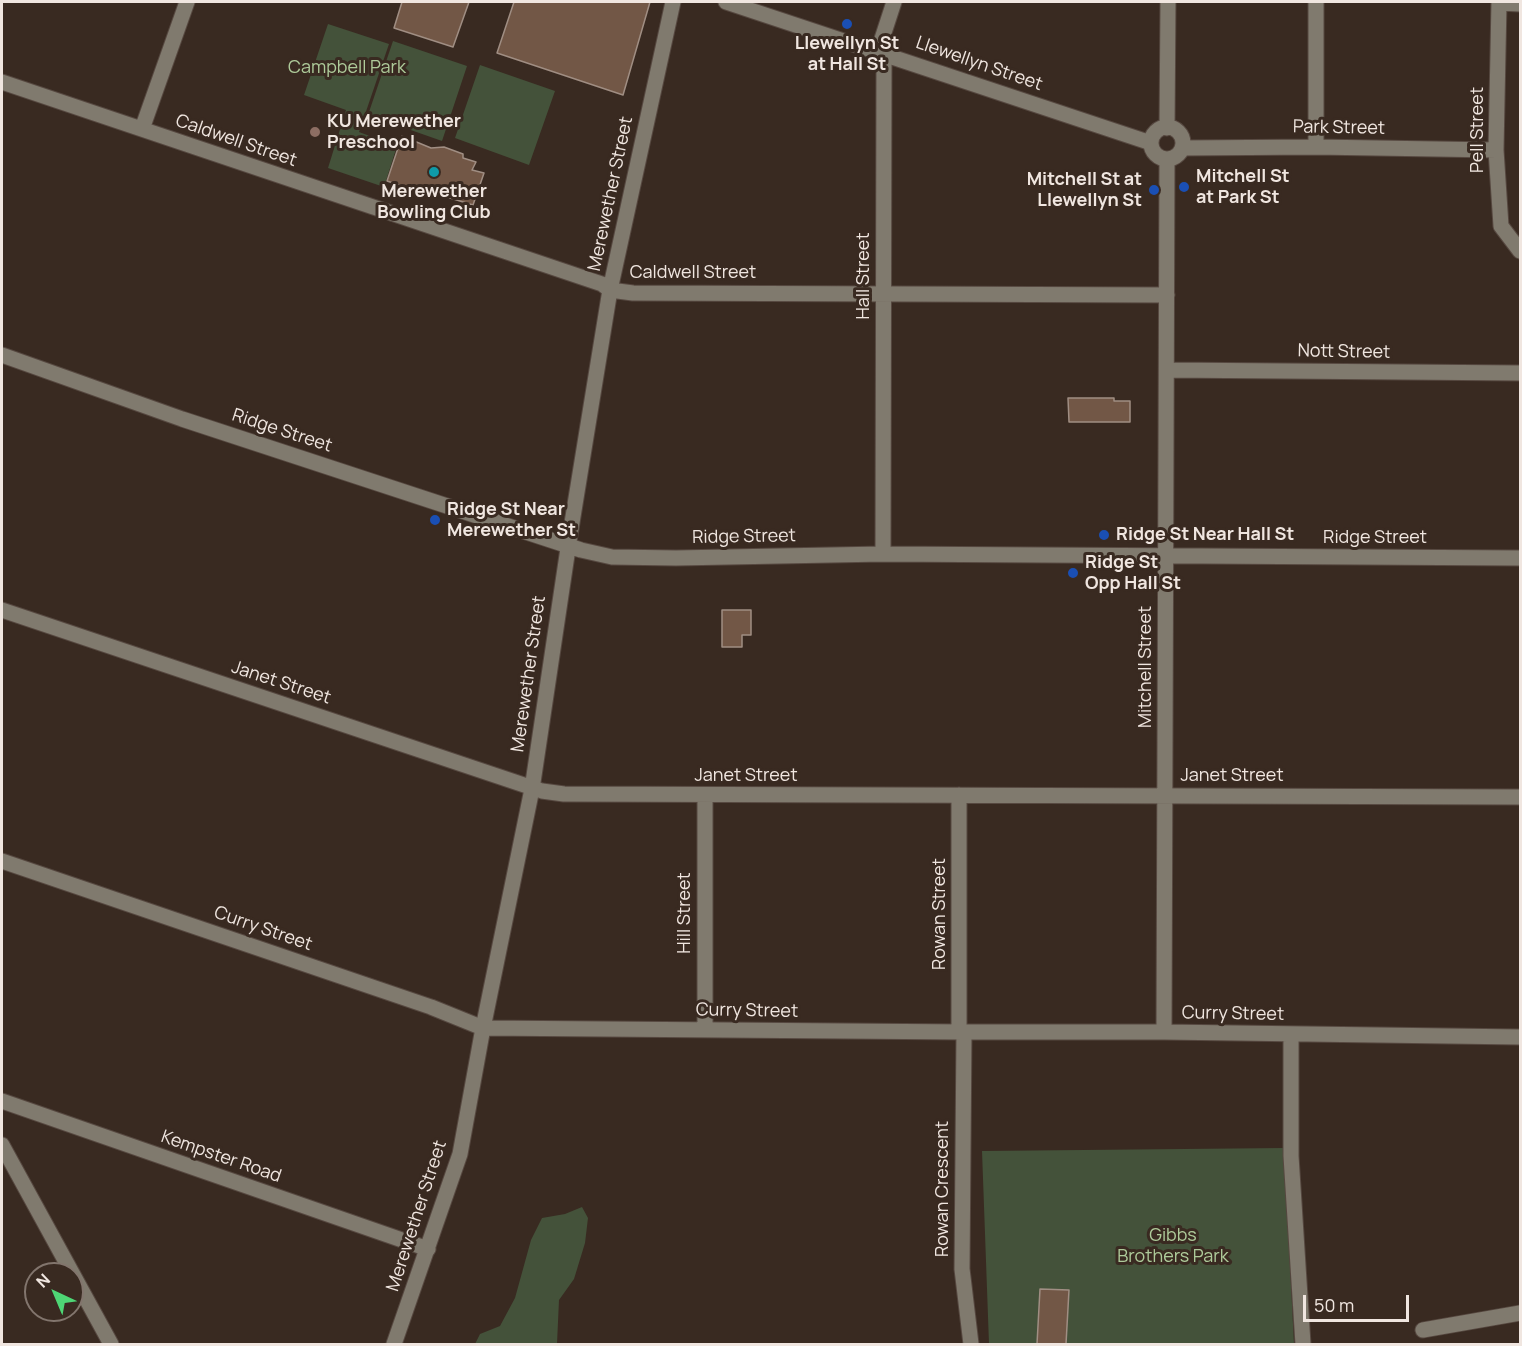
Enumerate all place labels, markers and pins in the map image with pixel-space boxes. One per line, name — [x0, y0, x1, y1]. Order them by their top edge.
marker: Llewellyn St at Hall St — [840, 17, 854, 31]
place label: Llewellyn St at Hall St — [795, 33, 899, 76]
place label: KU Merewether Preschool — [327, 111, 461, 154]
marker: KU Merewether Preschool — [308, 125, 322, 139]
marker: Merewether Bowling Club — [427, 165, 441, 179]
place label: Mitchell St at Park St — [1196, 166, 1290, 208]
place label: Mitchell St at Llewellyn St — [1027, 169, 1142, 212]
marker: Mitchell St at Park St — [1177, 180, 1191, 194]
place label: Merewether Bowling Club — [377, 181, 491, 224]
marker: Mitchell St at Llewellyn St — [1147, 183, 1161, 197]
place label: Ridge St Near Merewether St — [447, 499, 576, 542]
marker: Ridge St Near Merewether St — [428, 513, 442, 527]
place label: Ridge St Near Hall St — [1116, 524, 1294, 546]
marker: Ridge St Near Hall St — [1097, 528, 1111, 542]
place label: Ridge St Opp Hall St — [1085, 552, 1181, 594]
marker: Ridge St Opp Hall St — [1066, 566, 1080, 580]

